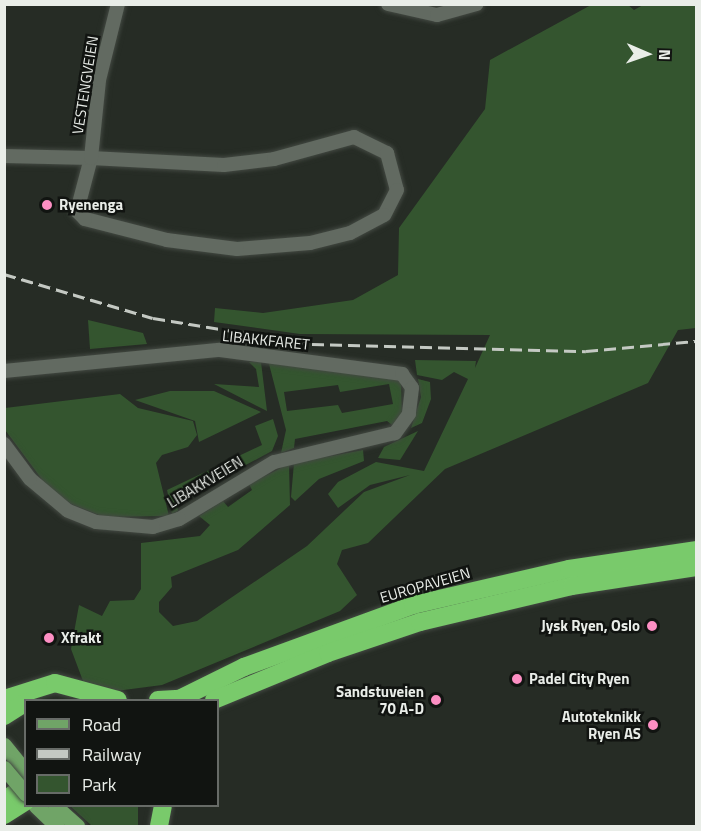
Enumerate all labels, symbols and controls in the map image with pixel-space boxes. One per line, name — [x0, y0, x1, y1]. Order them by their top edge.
north arrow — [617, 24, 677, 84]
street label: VESTENGVEIEN — [68, 34, 102, 136]
text: N — [653, 49, 677, 61]
place label: Ryenenga — [59, 196, 123, 214]
marker: Ryenenga — [40, 198, 54, 212]
street label: LIBAKKFARET — [221, 326, 311, 354]
street label: LIBAKKVEIEN — [164, 452, 246, 512]
street label: EUROPAVEIEN — [378, 564, 472, 606]
place label: Jysk Ryen, Oslo — [541, 617, 640, 635]
marker: Jysk Ryen, Oslo — [645, 619, 659, 633]
place label: Xfrakt — [61, 629, 101, 647]
marker: Xfrakt — [42, 631, 56, 645]
place label: Padel City Ryen — [529, 670, 630, 688]
marker: Padel City Ryen — [510, 672, 524, 686]
place label: Sandstuveien 70 A-D — [336, 682, 424, 717]
marker: Sandstuveien 70 A-D — [429, 693, 443, 707]
legend — [24, 699, 219, 807]
place label: Autoteknikk Ryen AS — [562, 707, 641, 742]
text: Road — [82, 711, 121, 738]
marker: Autoteknikk Ryen AS — [646, 718, 660, 732]
text: Railway — [82, 741, 141, 768]
text: Park — [82, 771, 116, 798]

